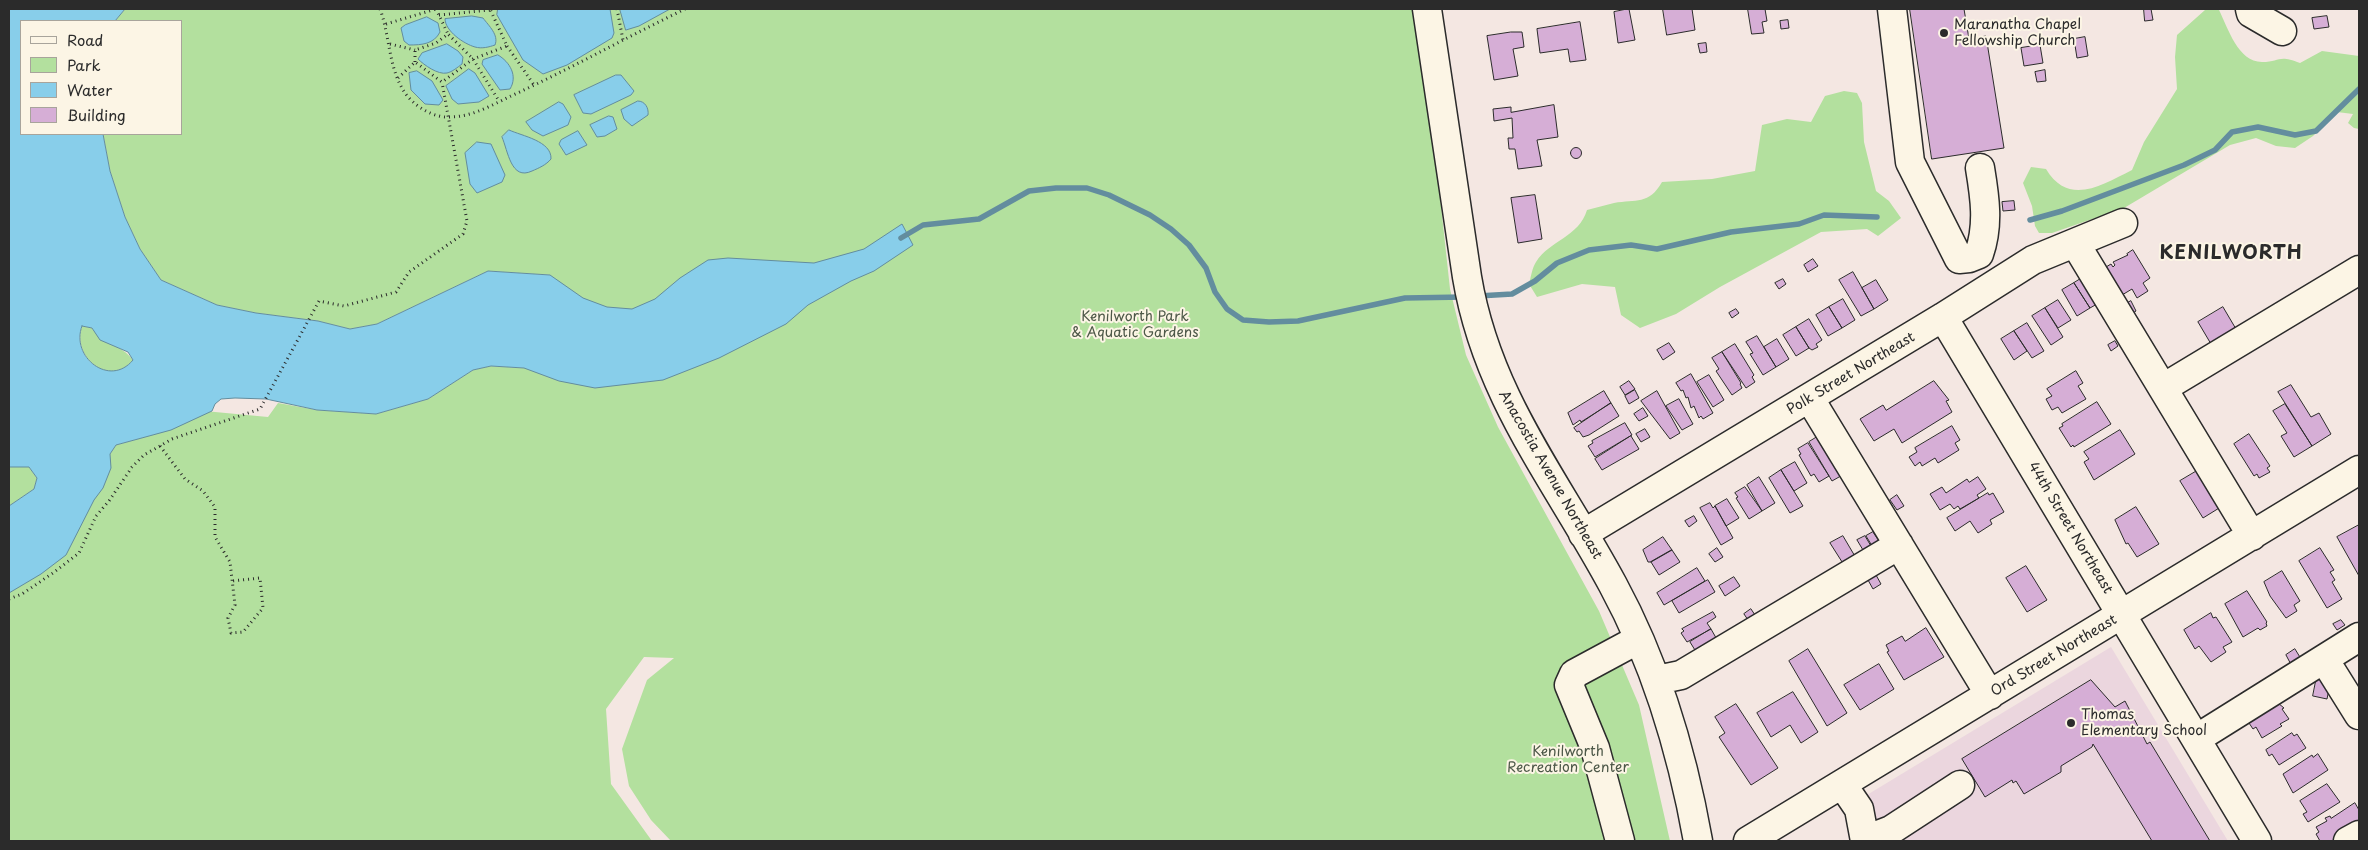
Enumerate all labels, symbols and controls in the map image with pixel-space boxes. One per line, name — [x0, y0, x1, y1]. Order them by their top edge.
place label: Maranatha Chapel Fellowship Church — [1954, 17, 2081, 49]
legend — [20, 20, 182, 135]
marker: Maranatha Chapel Fellowship Church — [1938, 27, 1950, 39]
text: Road — [67, 28, 103, 51]
text: Park — [67, 53, 101, 76]
text: Water — [67, 78, 112, 101]
text: Building — [67, 103, 126, 126]
district label: KENILWORTH — [2159, 243, 2303, 265]
park label: Kenilworth Park & Aquatic Gardens — [1071, 309, 1199, 342]
street label: Polk Street Northeast — [1784, 329, 1918, 419]
street label: Anacostia Avenue Northeast — [1495, 388, 1605, 562]
street label: 44th Street Northeast — [2024, 459, 2116, 597]
street label: Ord Street Northeast — [1988, 612, 2120, 700]
place label: Thomas Elementary School — [2081, 707, 2207, 740]
marker: Thomas Elementary School — [2065, 717, 2077, 729]
park label: Kenilworth Recreation Center — [1507, 744, 1629, 776]

